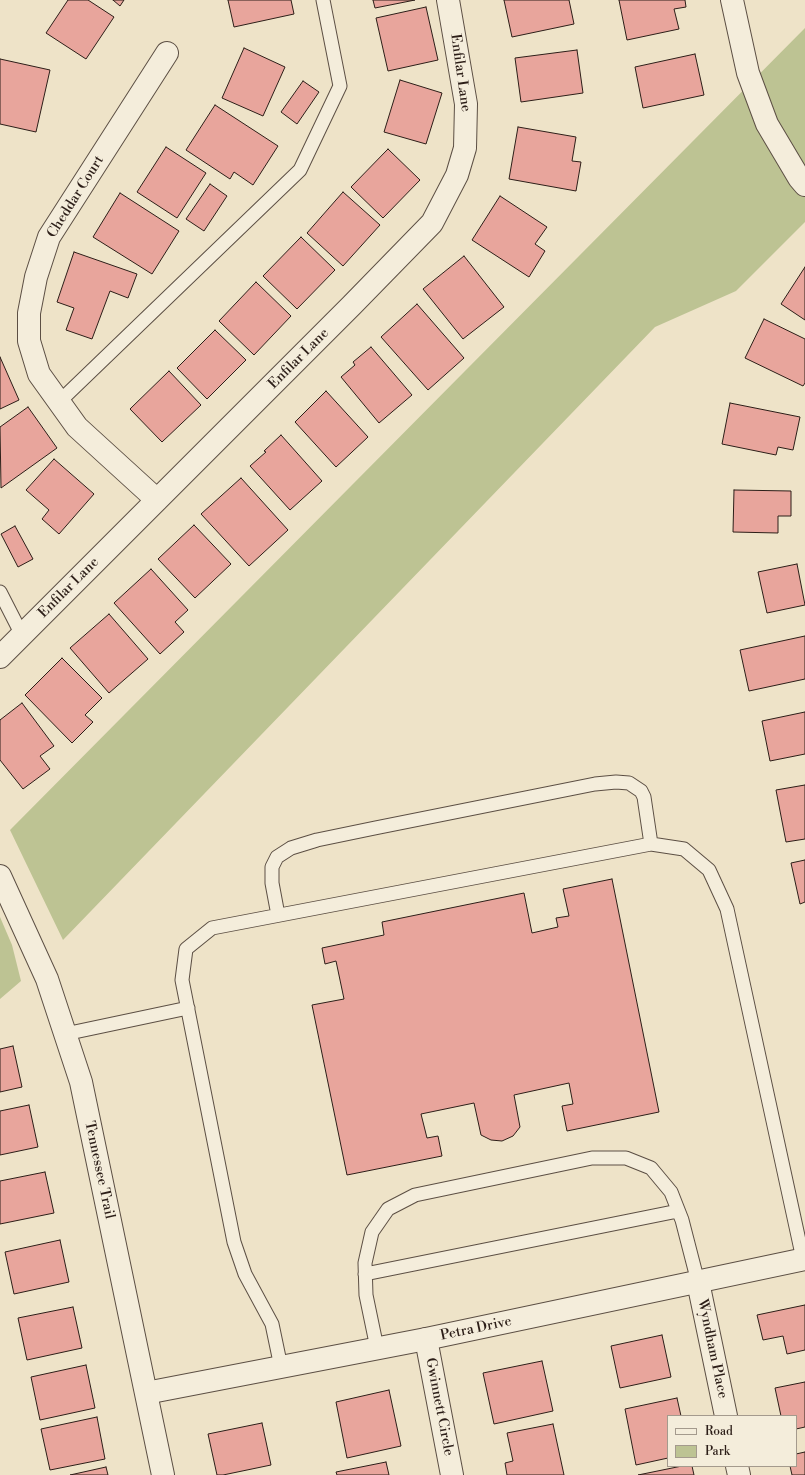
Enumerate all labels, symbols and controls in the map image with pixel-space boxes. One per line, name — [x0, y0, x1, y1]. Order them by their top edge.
street label: Enfilar Lane — [446, 33, 474, 113]
street label: Cheddar Court — [44, 153, 108, 241]
street label: Enfilar Lane — [265, 325, 333, 393]
street label: Enfilar Lane — [35, 554, 103, 622]
street label: Tennessee Trail — [80, 1119, 118, 1221]
street label: Wyndham Place — [693, 1298, 731, 1400]
street label: Petra Drive — [439, 1313, 513, 1345]
street label: Gwinnett Circle — [421, 1357, 457, 1457]
legend — [667, 1415, 797, 1467]
text: Road — [705, 1424, 733, 1439]
text: Park — [705, 1444, 730, 1459]

